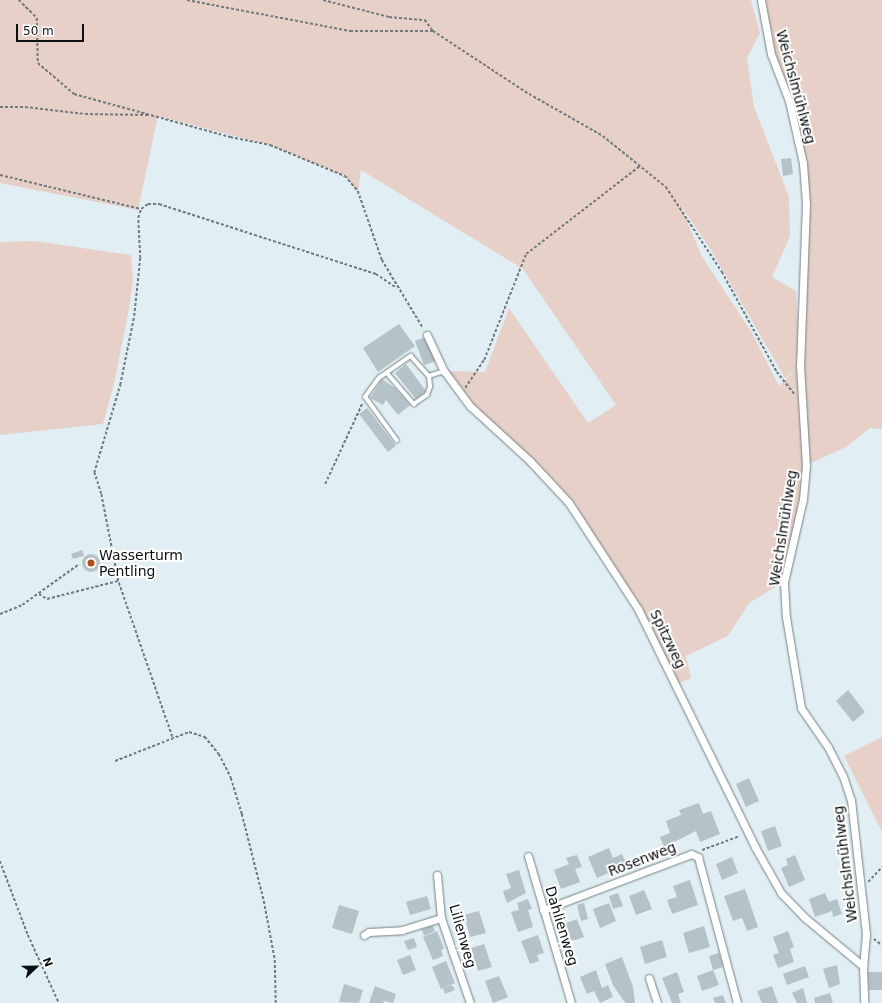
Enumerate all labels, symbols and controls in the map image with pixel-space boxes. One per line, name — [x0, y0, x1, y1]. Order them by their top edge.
scale bar — [18, 16, 86, 42]
text: 50 m — [23, 24, 54, 38]
street label: Weichslmühlweg — [773, 28, 819, 146]
street label: Weichslmühlweg — [766, 469, 800, 587]
place label: Wasserturm Pentling — [99, 547, 183, 580]
marker: Wasserturm Pentling — [86, 558, 96, 568]
street label: Spitzweg — [647, 607, 689, 671]
street label: Weichslmühlweg — [830, 805, 860, 923]
street label: Rosenweg — [606, 838, 678, 880]
street label: Dahlienweg — [542, 884, 582, 968]
street label: Lilienweg — [446, 902, 480, 970]
north arrow — [16, 947, 56, 987]
text: N — [40, 956, 55, 969]

